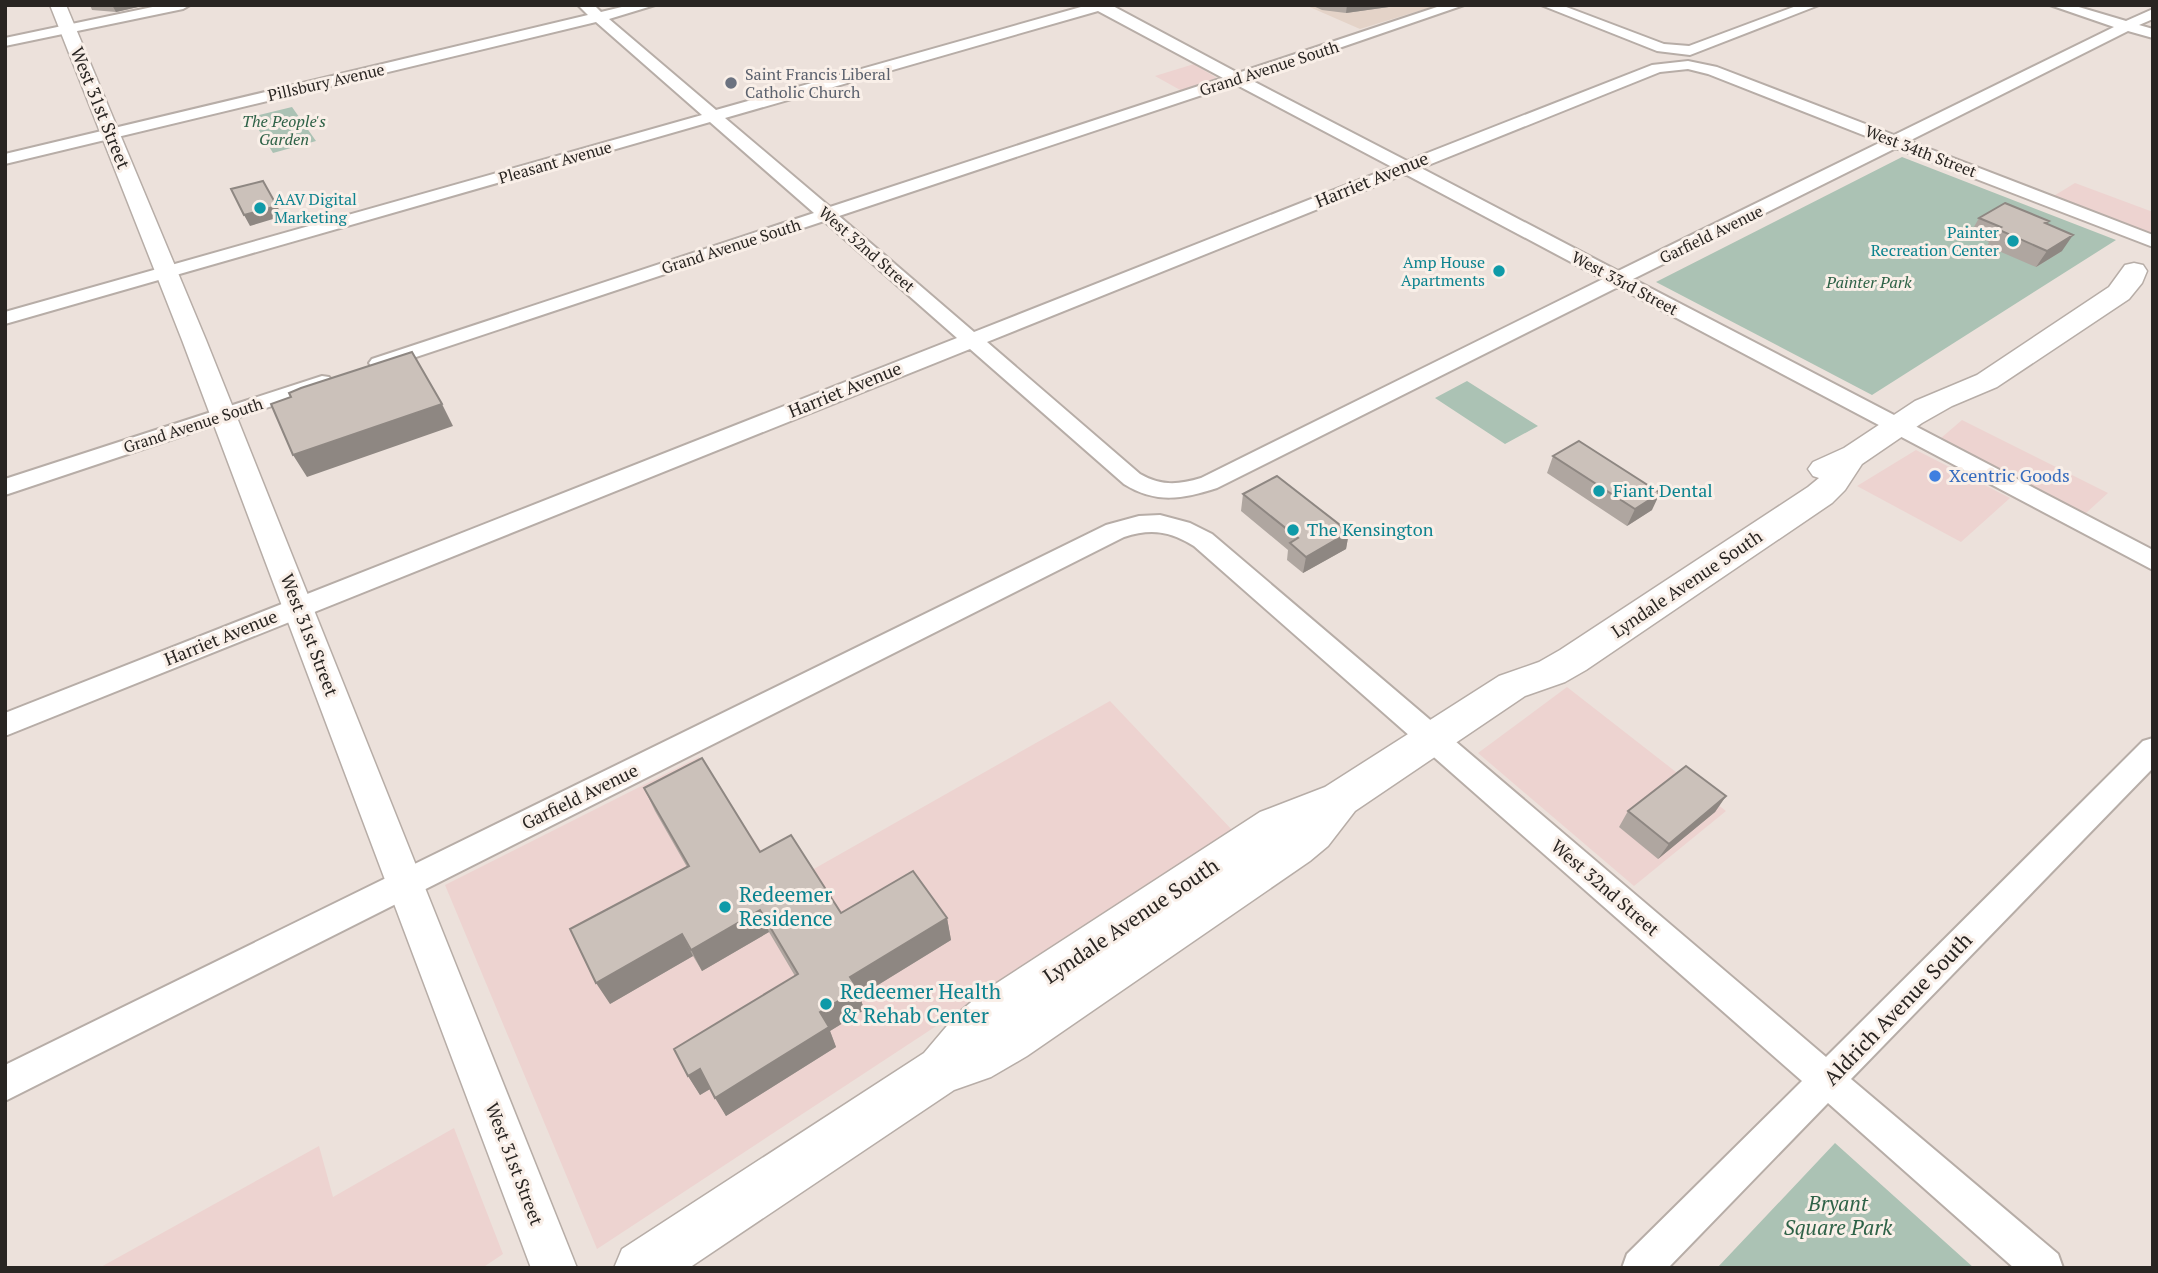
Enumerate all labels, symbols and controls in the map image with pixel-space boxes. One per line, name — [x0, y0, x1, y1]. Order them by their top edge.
street label: Grand Avenue South — [1196, 35, 1342, 101]
street label: West 31st Street — [66, 43, 136, 172]
street label: Pillsbury Avenue — [265, 58, 387, 106]
place label: Saint Francis Liberal Catholic Church — [745, 63, 891, 103]
marker: Saint Francis Liberal Catholic Church — [723, 75, 739, 91]
park label: The People's Garden — [242, 110, 326, 150]
street label: West 34th Street — [1862, 120, 1980, 182]
street label: Pleasant Avenue — [496, 135, 614, 189]
street label: Harriet Avenue — [1311, 145, 1432, 213]
place label: AAV Digital Marketing — [274, 188, 357, 228]
street label: Garfield Avenue — [1656, 199, 1766, 269]
marker: AAV Digital Marketing — [252, 200, 268, 216]
street label: West 32nd Street — [814, 201, 920, 297]
street label: Grand Avenue South — [658, 213, 804, 279]
place label: Painter Recreation Center — [1871, 221, 2000, 261]
marker: Painter Recreation Center — [2005, 233, 2021, 249]
street label: West 33rd Street — [1568, 246, 1682, 320]
place label: Amp House Apartments — [1401, 251, 1485, 291]
marker: Amp House Apartments — [1491, 263, 1507, 279]
park label: Painter Park — [1825, 271, 1912, 293]
street label: Harriet Avenue — [784, 355, 905, 423]
street label: Grand Avenue South — [120, 392, 266, 458]
place label: Xcentric Goods — [1949, 463, 2070, 487]
marker: Xcentric Goods — [1927, 468, 1943, 484]
place label: Fiant Dental — [1613, 478, 1713, 502]
marker: Fiant Dental — [1591, 483, 1607, 499]
place label: The Kensington — [1307, 517, 1434, 541]
marker: The Kensington — [1285, 522, 1301, 538]
street label: Lyndale Avenue South — [1606, 524, 1767, 643]
street label: West 31st Street — [276, 570, 344, 700]
street label: Harriet Avenue — [160, 603, 281, 671]
street label: Garfield Avenue — [517, 758, 642, 835]
street label: West 32nd Street — [1547, 834, 1665, 941]
street label: Lyndale Avenue South — [1037, 851, 1224, 989]
place label: Redeemer Residence — [739, 880, 833, 932]
marker: Redeemer Residence — [717, 899, 733, 915]
street label: Aldrich Avenue South — [1817, 926, 1978, 1091]
place label: Redeemer Health & Rehab Center — [840, 977, 1001, 1029]
marker: Redeemer Health & Rehab Center — [818, 996, 834, 1012]
street label: West 31st Street — [481, 1099, 549, 1229]
park label: Bryant Square Park — [1784, 1189, 1893, 1241]

